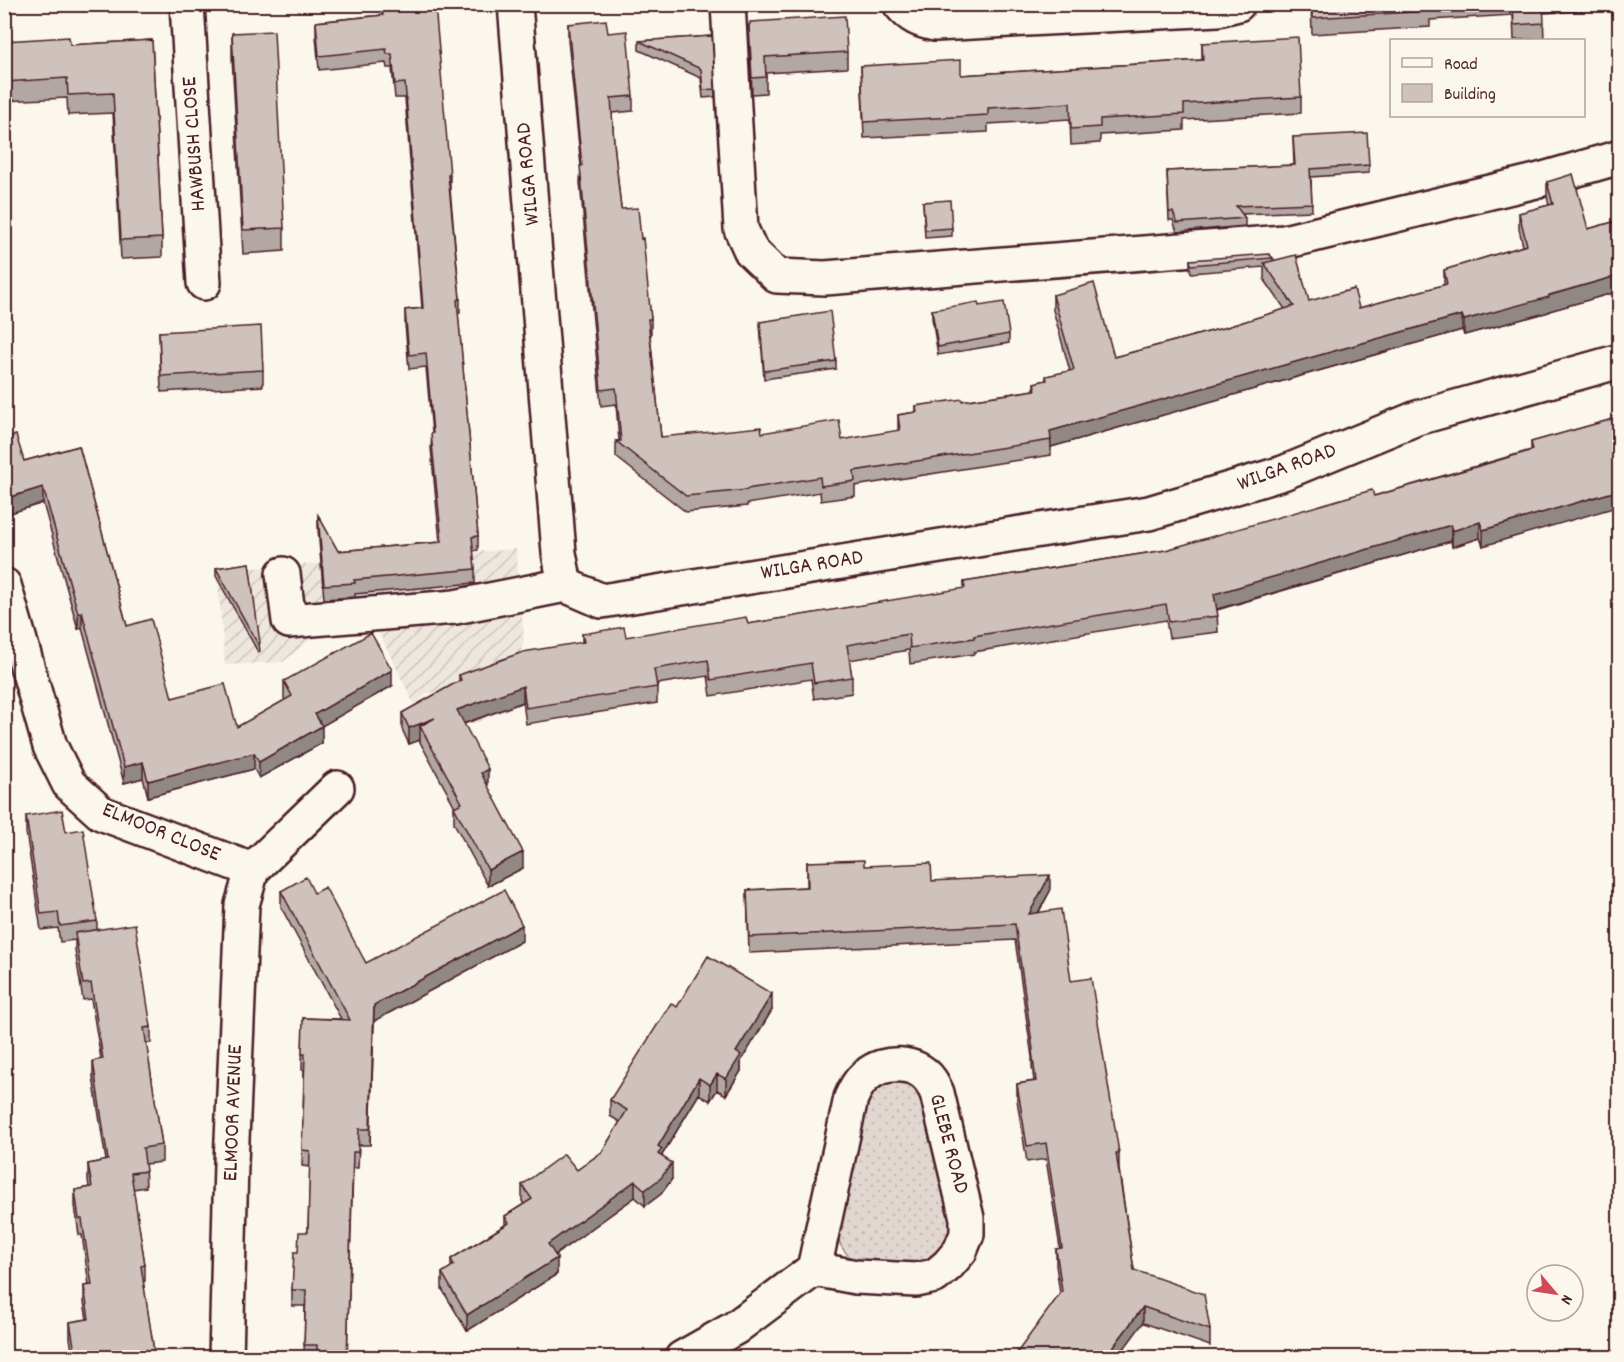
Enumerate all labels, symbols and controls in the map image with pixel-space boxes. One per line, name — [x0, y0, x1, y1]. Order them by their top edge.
legend — [1390, 39, 1585, 117]
text: Road — [1444, 53, 1478, 78]
street label: HAWBUSH CLOSE — [175, 76, 215, 212]
text: Building — [1444, 83, 1496, 108]
street label: WILGA ROAD — [509, 121, 549, 227]
street label: WILGA ROAD — [1233, 436, 1341, 500]
street label: WILGA ROAD — [759, 543, 865, 589]
street label: ELMOOR CLOSE — [97, 795, 225, 871]
street label: ELMOOR AVENUE — [216, 1044, 252, 1182]
street label: GLEBE ROAD — [920, 1091, 976, 1197]
north arrow — [1525, 1263, 1585, 1323]
text: N — [1554, 1290, 1578, 1308]

